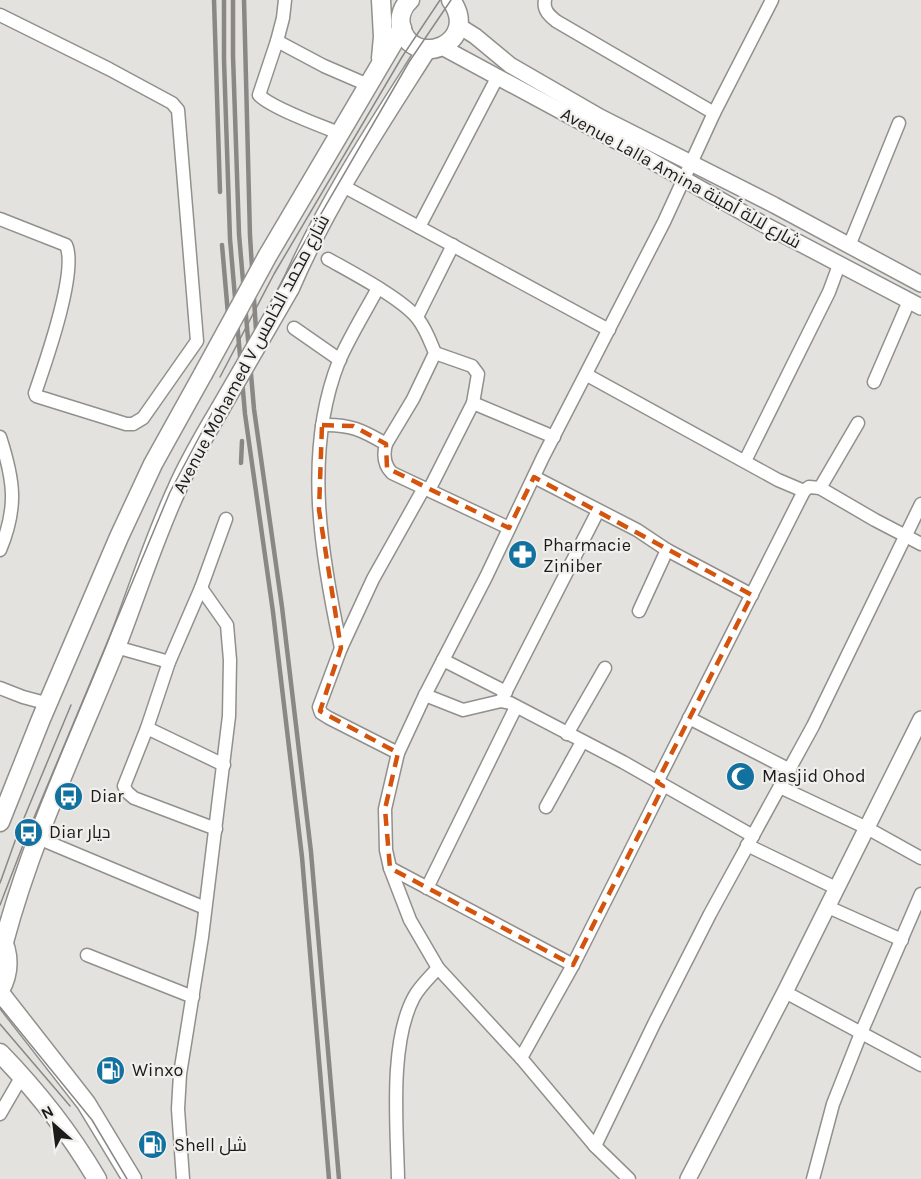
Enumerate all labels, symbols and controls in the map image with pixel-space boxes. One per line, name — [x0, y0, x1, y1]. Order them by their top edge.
street label: Avenue Lalla Amina شارع لالة أمينة — [556, 103, 805, 254]
street label: Avenue Mohamed V شارع محمد الخامس — [168, 211, 335, 498]
place label: Pharmacie Ziniber — [543, 534, 631, 577]
pharmacy icon: Pharmacie Ziniber — [506, 539, 538, 571]
mosque icon: Masjid Ohod — [725, 760, 757, 792]
place label: Masjid Ohod — [762, 765, 866, 787]
bus stop icon: Diar — [53, 780, 85, 812]
place label: Diar — [90, 785, 124, 807]
bus stop icon: Diar ديار — [12, 816, 44, 848]
place label: Diar ديار — [49, 821, 110, 843]
fuel station icon: Winxo — [95, 1054, 127, 1086]
place label: Winxo — [132, 1059, 183, 1081]
north arrow — [24, 1095, 84, 1155]
text: N — [38, 1101, 57, 1123]
fuel station icon: Shell شل — [137, 1129, 169, 1161]
place label: Shell شل — [174, 1134, 247, 1156]

